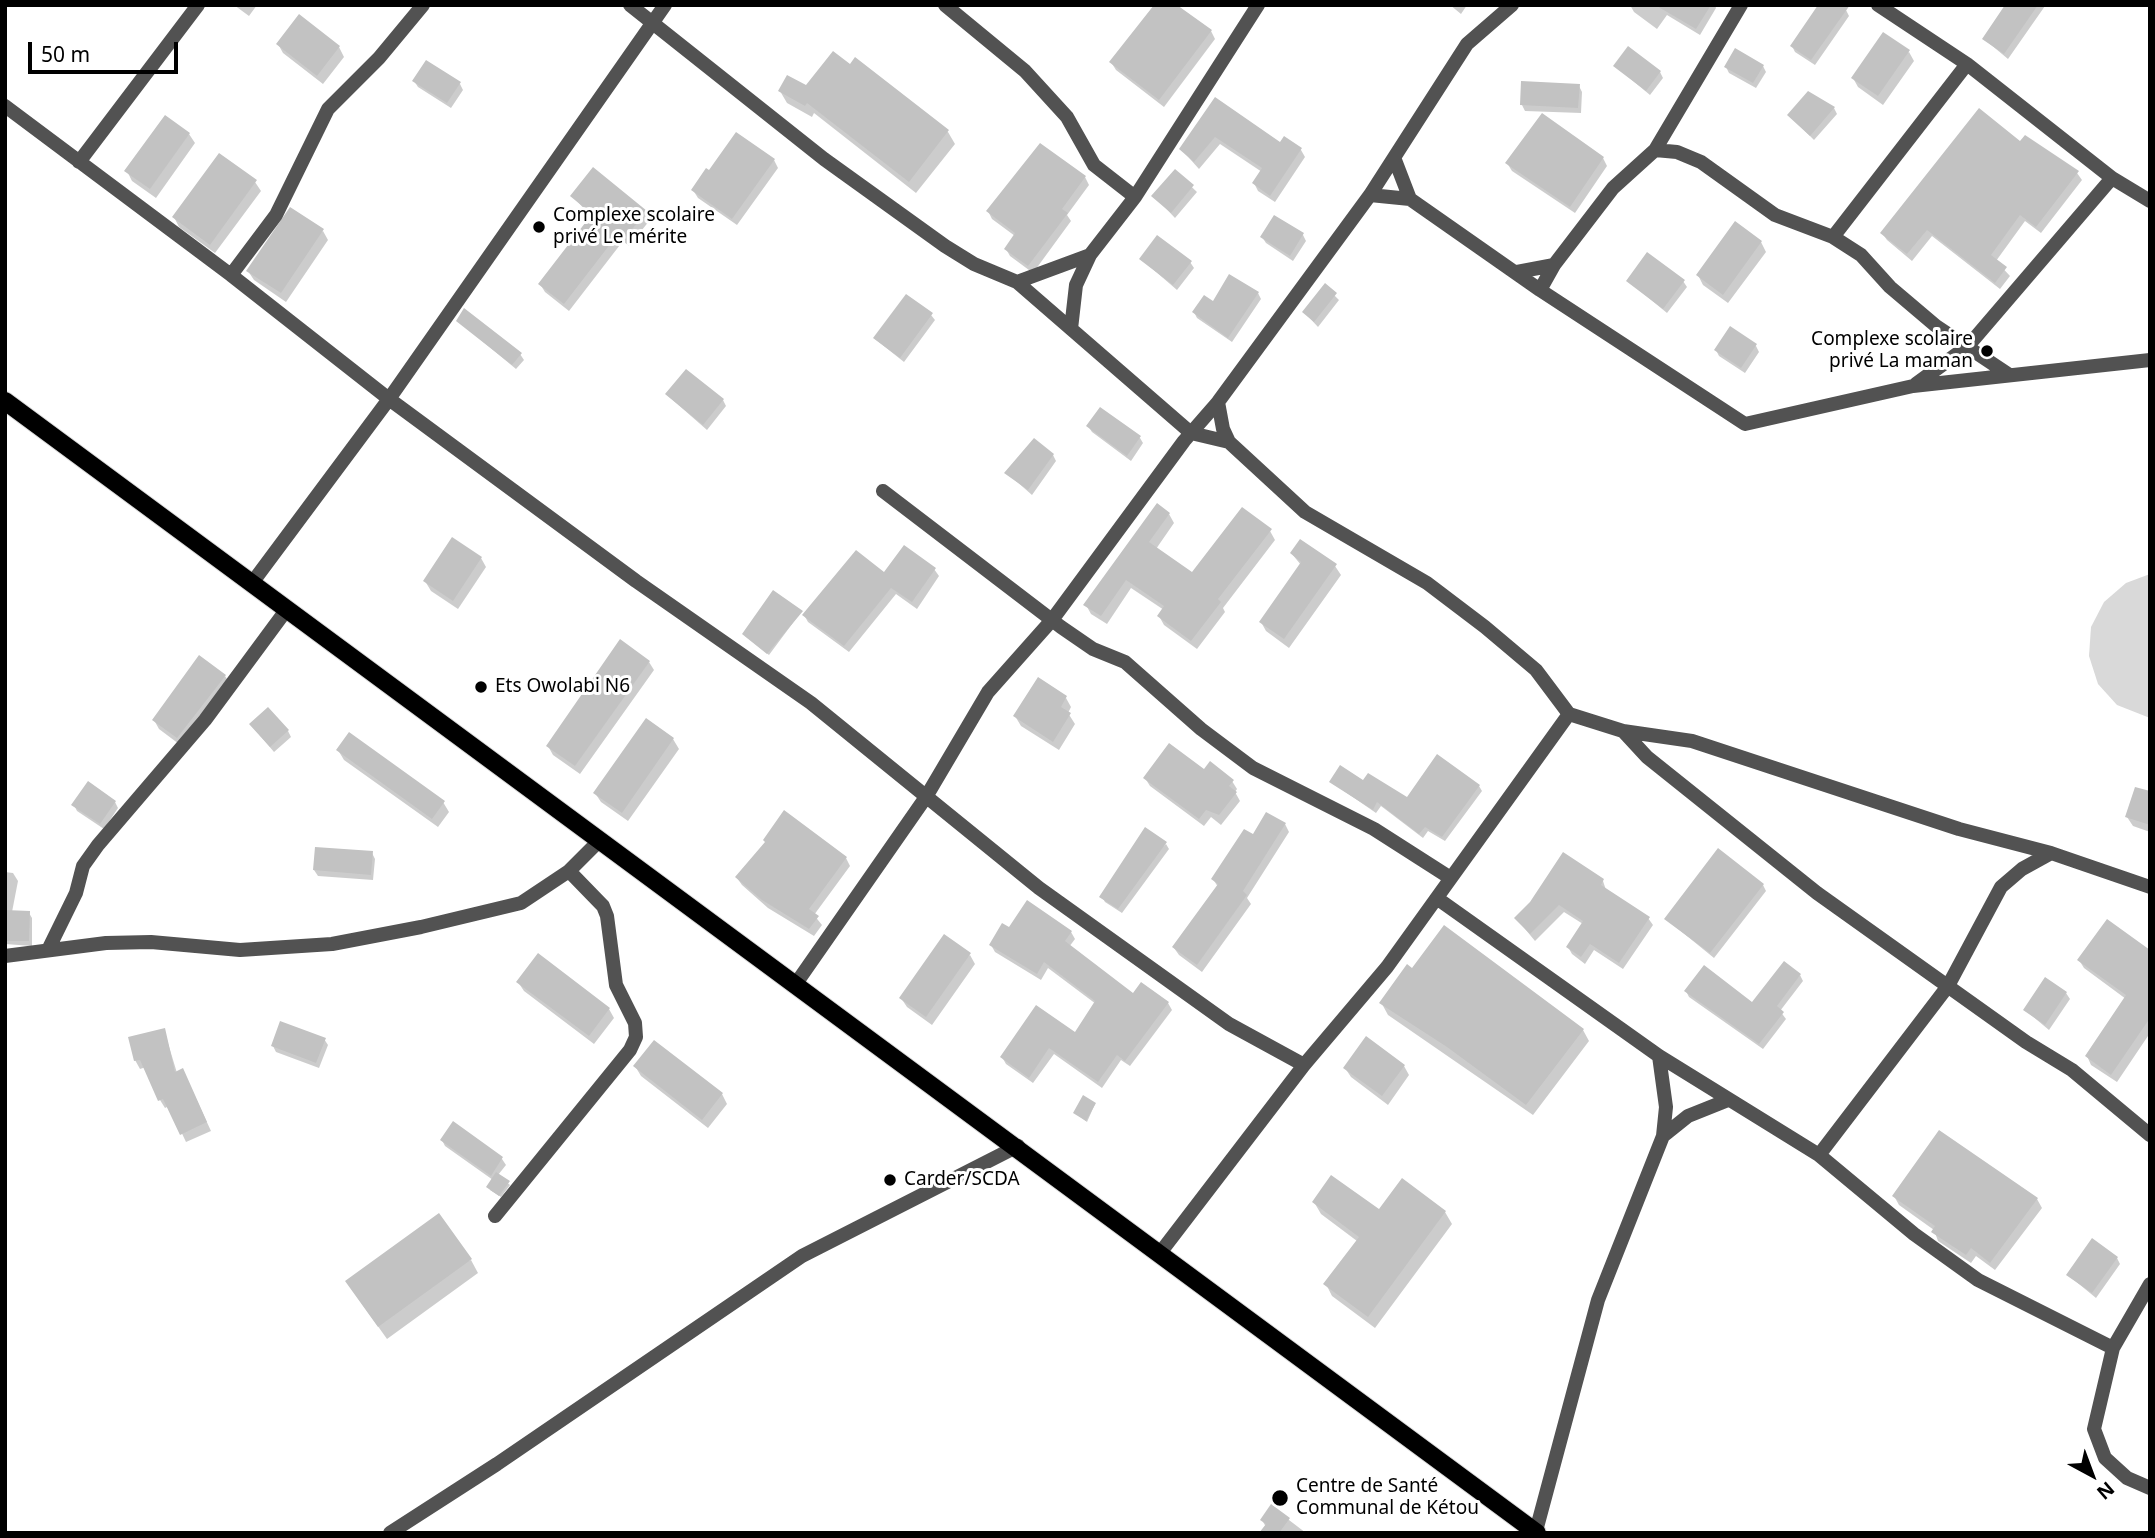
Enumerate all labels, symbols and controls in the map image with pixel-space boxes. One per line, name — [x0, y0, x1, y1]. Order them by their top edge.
scale bar — [32, 28, 182, 72]
text: 50 m — [41, 40, 90, 68]
place label: Complexe scolaire privé Le mérite — [553, 205, 715, 249]
marker: Complexe scolaire privé Le mérite — [531, 219, 547, 235]
place label: Complexe scolaire privé La maman — [1811, 329, 1973, 373]
marker: Complexe scolaire privé La maman — [1979, 343, 1995, 359]
place label: Ets Owolabi N6 — [495, 676, 630, 698]
marker: Ets Owolabi N6 — [473, 679, 489, 695]
place label: Carder/SCDA — [904, 1169, 1020, 1191]
marker: Carder/SCDA — [882, 1172, 898, 1188]
north arrow — [2057, 1440, 2127, 1510]
place label: Centre de Santé Communal de Kétou — [1296, 1476, 1479, 1520]
text: N — [2091, 1476, 2120, 1506]
marker: Centre de Santé Communal de Kétou — [1270, 1488, 1290, 1508]

